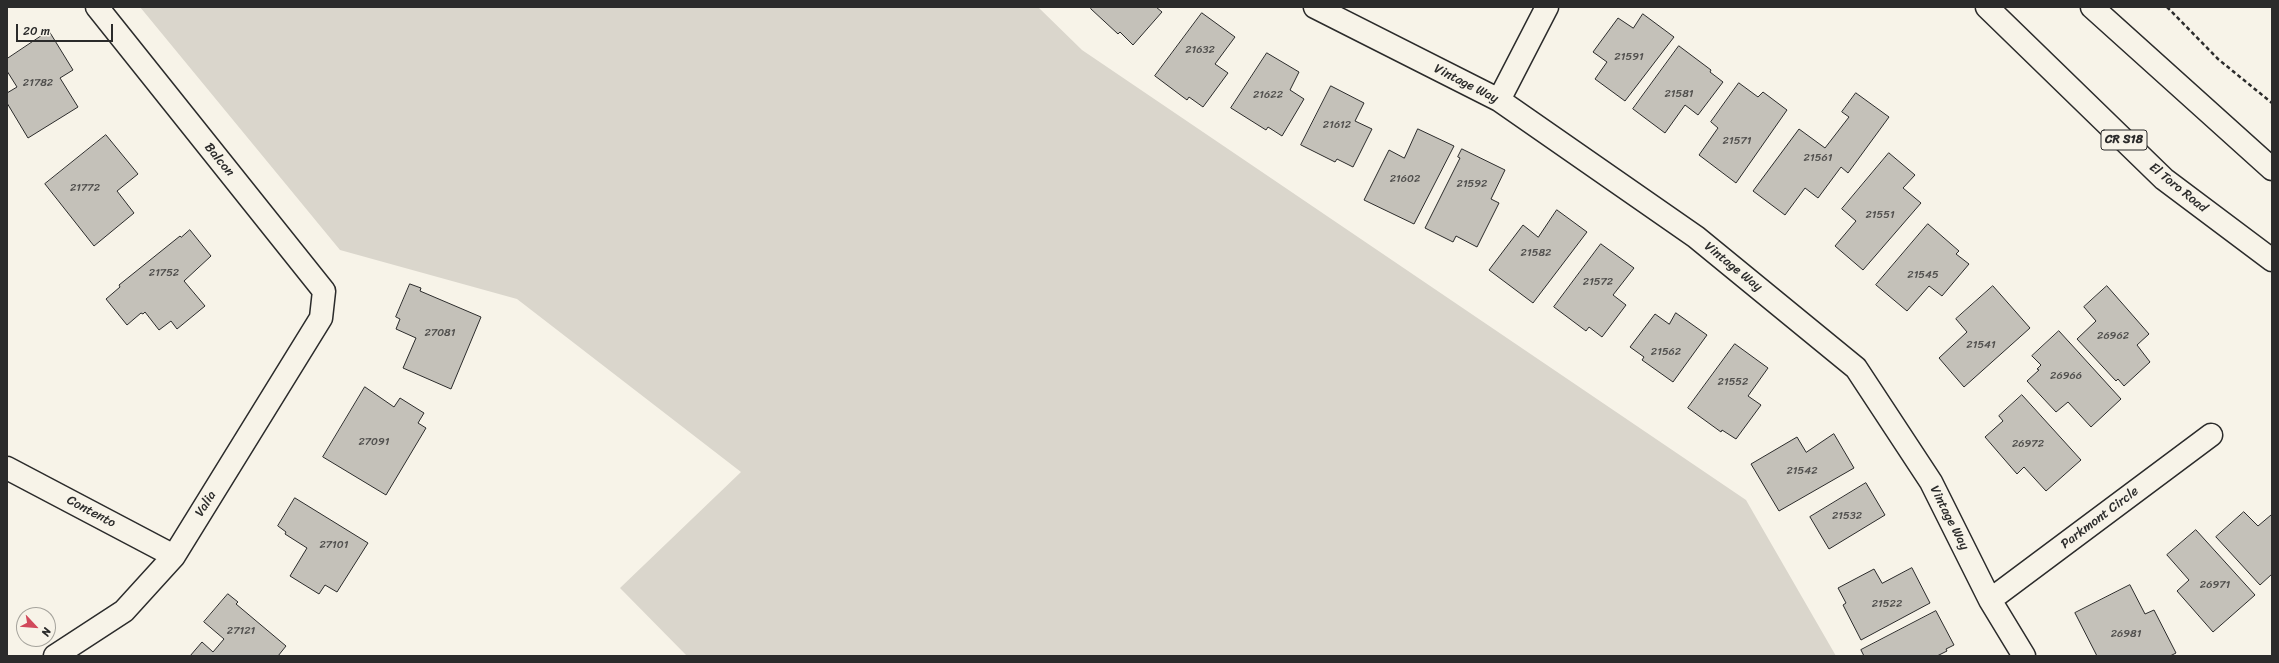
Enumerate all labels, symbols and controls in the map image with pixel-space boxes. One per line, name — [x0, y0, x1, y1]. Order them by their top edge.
scale bar — [18, 16, 115, 42]
text: 20 m — [23, 20, 50, 42]
house number: 21632 — [1185, 43, 1215, 57]
house number: 21591 — [1614, 50, 1644, 64]
street label: Vintage Way — [1431, 61, 1501, 107]
house number: 21782 — [23, 76, 53, 90]
house number: 21581 — [1664, 87, 1694, 101]
house number: 21622 — [1253, 88, 1283, 102]
house number: 21612 — [1323, 118, 1351, 132]
road number: CR S18 — [2101, 130, 2147, 150]
house number: 21571 — [1723, 134, 1751, 148]
street label: Balcon — [201, 140, 237, 180]
house number: 21561 — [1804, 151, 1832, 165]
street label: El Toro Road — [2146, 160, 2210, 216]
house number: 21602 — [1390, 172, 1420, 186]
house number: 21592 — [1457, 177, 1487, 191]
house number: 21772 — [70, 181, 100, 195]
house number: 21551 — [1865, 208, 1895, 222]
street label: Vintage Way — [1701, 239, 1765, 295]
house number: 21582 — [1521, 246, 1551, 260]
house number: 21752 — [149, 266, 179, 280]
house number: 21545 — [1907, 268, 1939, 282]
house number: 21572 — [1583, 275, 1613, 289]
house number: 27081 — [425, 326, 455, 340]
house number: 26962 — [2097, 329, 2129, 343]
house number: 21541 — [1966, 338, 1996, 352]
house number: 21562 — [1651, 345, 1681, 359]
house number: 26966 — [2050, 369, 2082, 383]
house number: 21552 — [1718, 375, 1748, 389]
house number: 27091 — [358, 435, 390, 449]
house number: 26972 — [2012, 437, 2044, 451]
house number: 21542 — [1786, 464, 1818, 478]
street label: Vintage Way — [1926, 483, 1972, 553]
street label: Parkmont Circle — [2058, 484, 2142, 552]
street label: Valia — [192, 488, 220, 520]
street label: Contento — [64, 493, 118, 531]
house number: 21532 — [1832, 509, 1862, 523]
house number: 27101 — [319, 538, 349, 552]
house number: 26971 — [2200, 578, 2230, 592]
house number: 21522 — [1872, 597, 1902, 611]
north arrow — [16, 607, 56, 647]
text: N — [36, 624, 57, 640]
house number: 27121 — [227, 624, 255, 638]
house number: 26981 — [2111, 627, 2141, 641]

